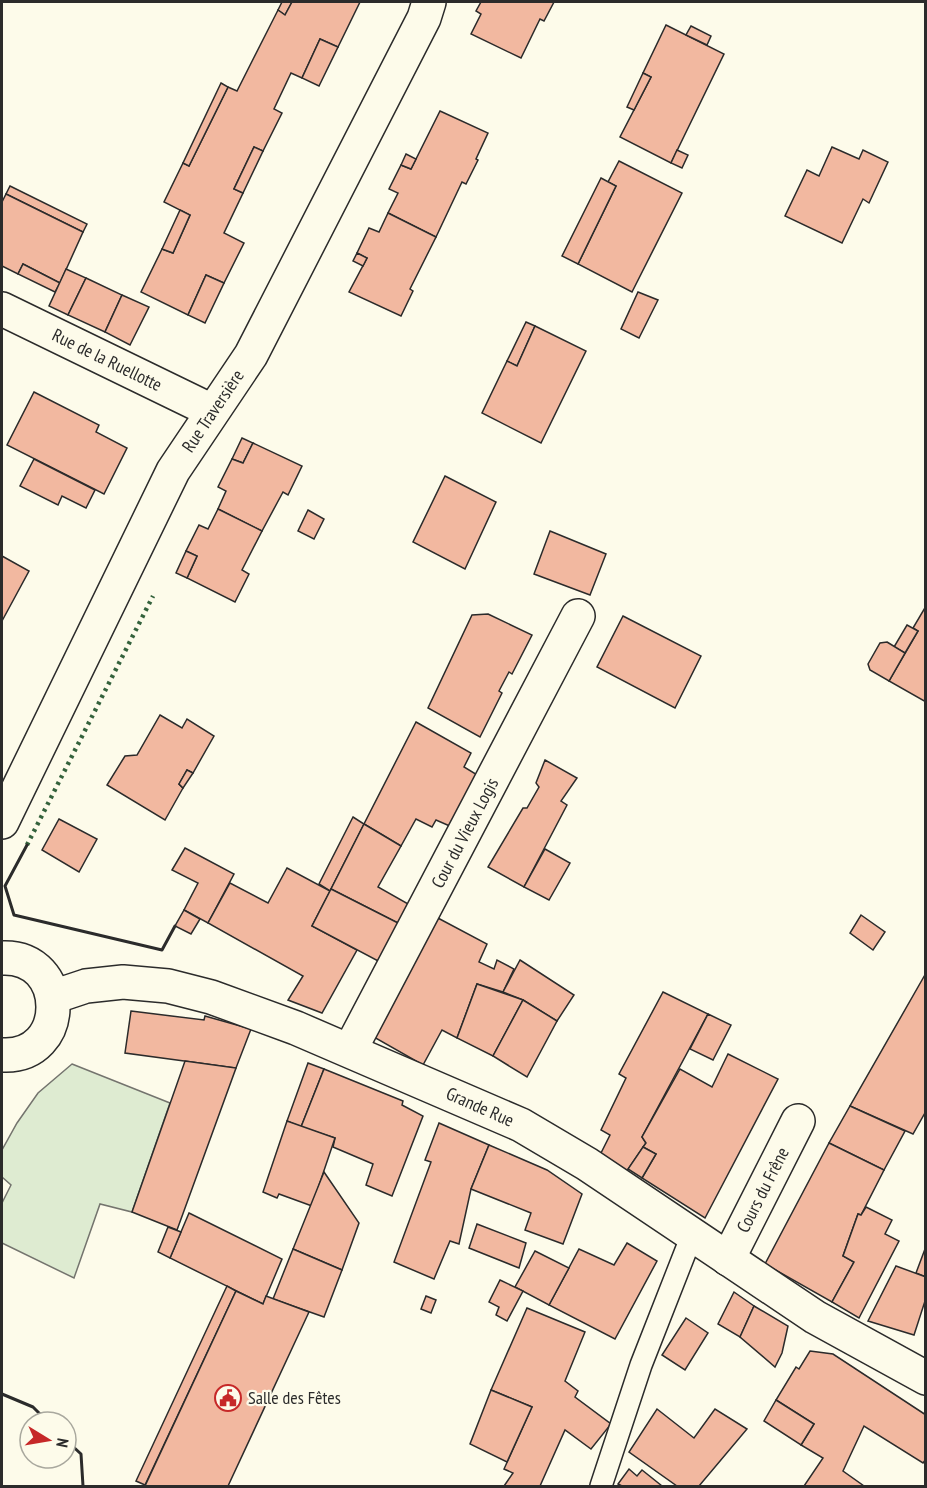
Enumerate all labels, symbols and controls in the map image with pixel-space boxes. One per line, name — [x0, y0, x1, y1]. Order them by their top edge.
street label: Rue de la Ruellotte — [49, 323, 166, 396]
street label: Rue Traversière — [176, 365, 249, 457]
street label: Cour du Vieux Logis — [426, 774, 503, 892]
street label: Grande Rue — [443, 1081, 518, 1132]
street label: Cours du Frêne — [731, 1143, 794, 1236]
public building icon: Salle des Fêtes — [213, 1383, 243, 1413]
place label: Salle des Fêtes — [248, 1386, 341, 1409]
north arrow — [18, 1410, 78, 1470]
text: N — [52, 1437, 73, 1449]

